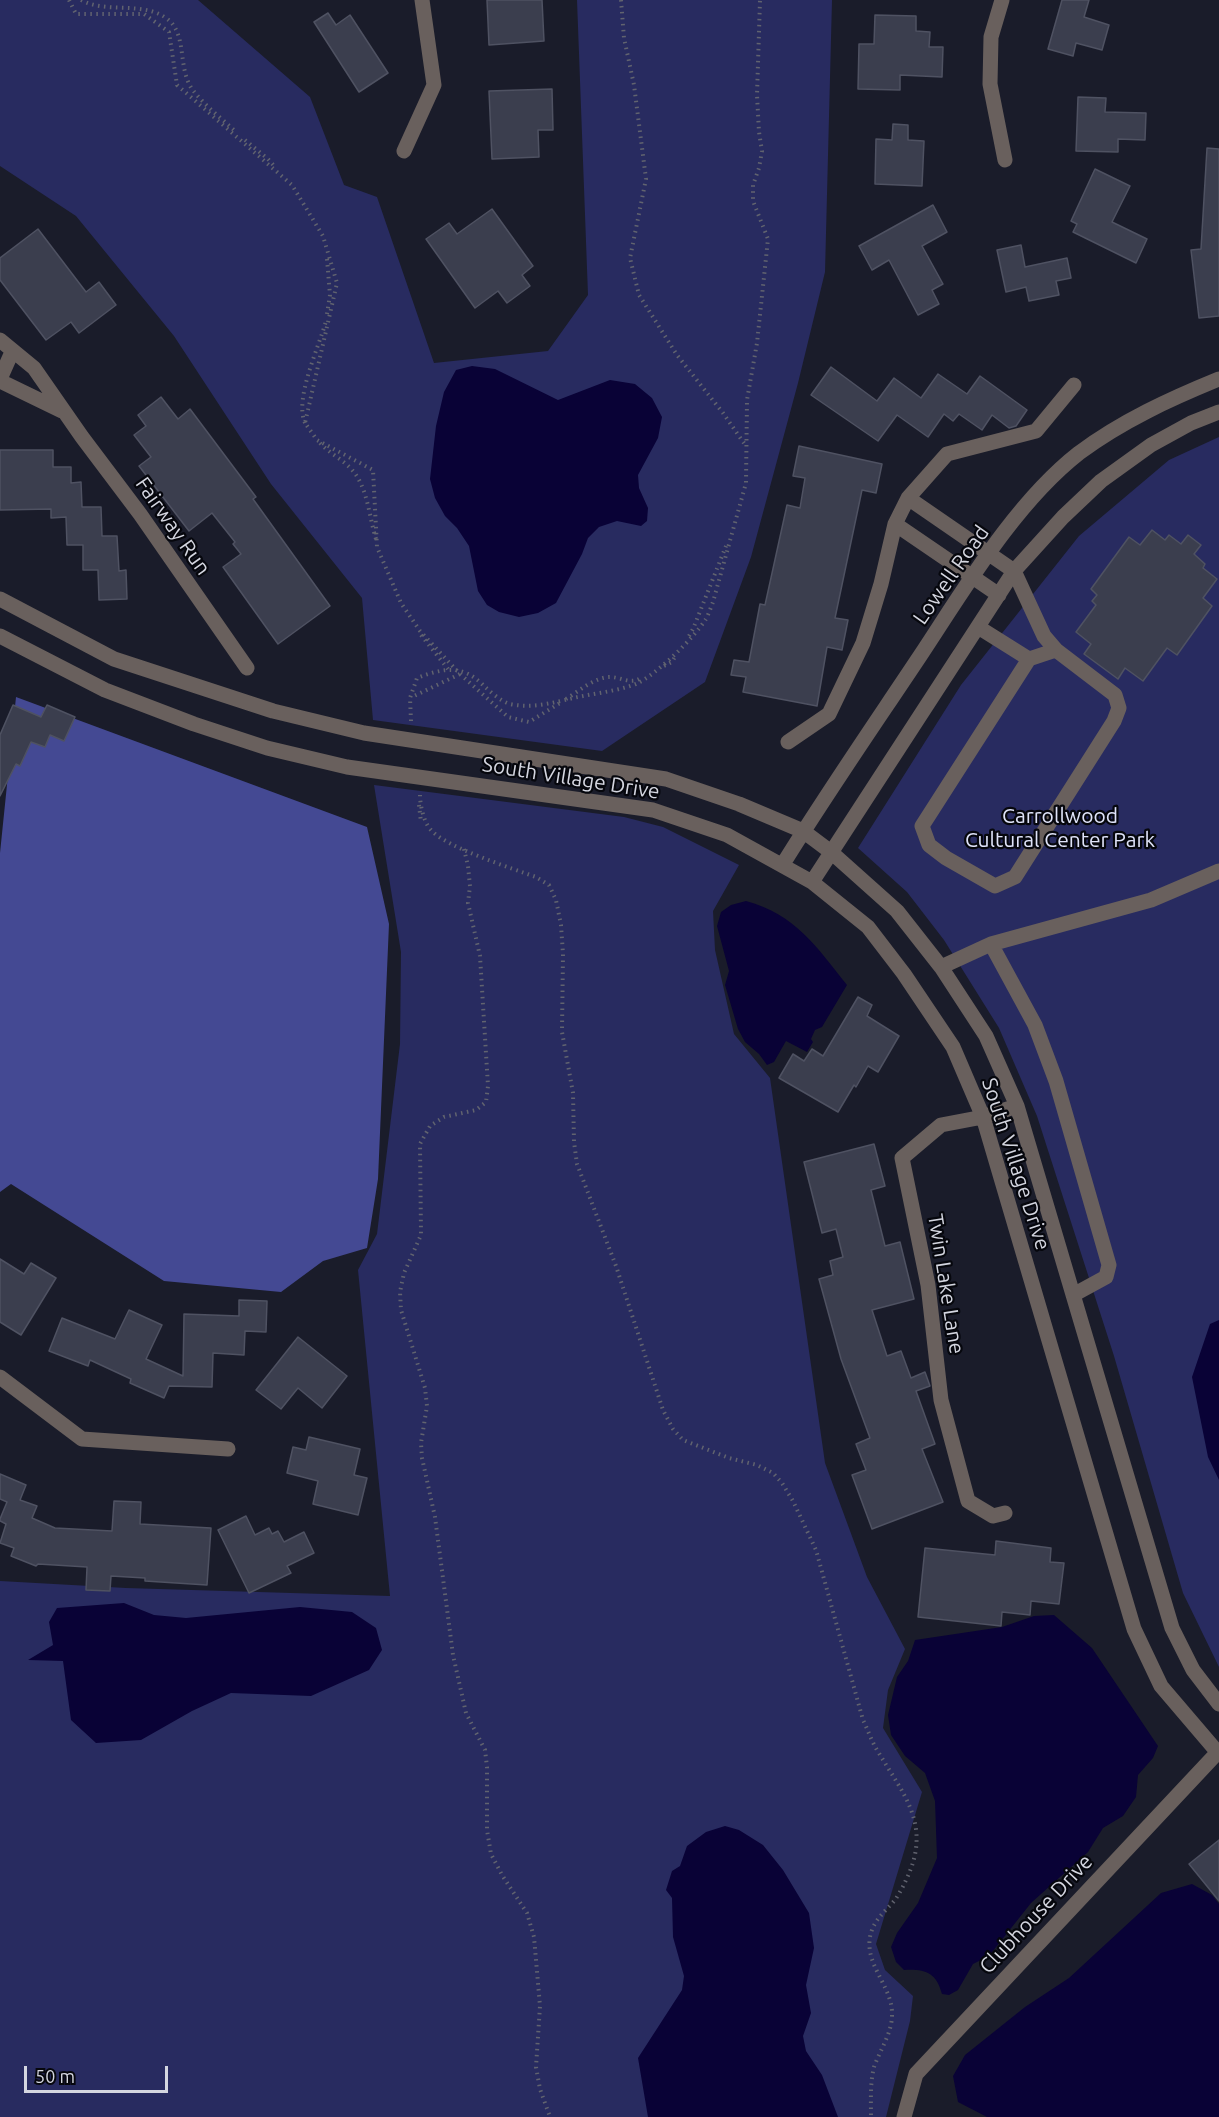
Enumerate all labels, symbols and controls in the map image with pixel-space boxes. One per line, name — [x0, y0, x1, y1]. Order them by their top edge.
street label: Fairway Run — [130, 472, 216, 580]
street label: Lowell Road — [908, 521, 994, 629]
street label: South Village Drive — [480, 752, 662, 804]
park label: Carrollwood Cultural Center Park — [965, 803, 1155, 853]
street label: South Village Drive — [976, 1075, 1056, 1253]
street label: Twin Lake Lane — [922, 1212, 970, 1356]
street label: Clubhouse Drive — [974, 1849, 1098, 1979]
scale bar — [27, 2054, 171, 2092]
text: 50 m — [35, 2066, 75, 2086]

